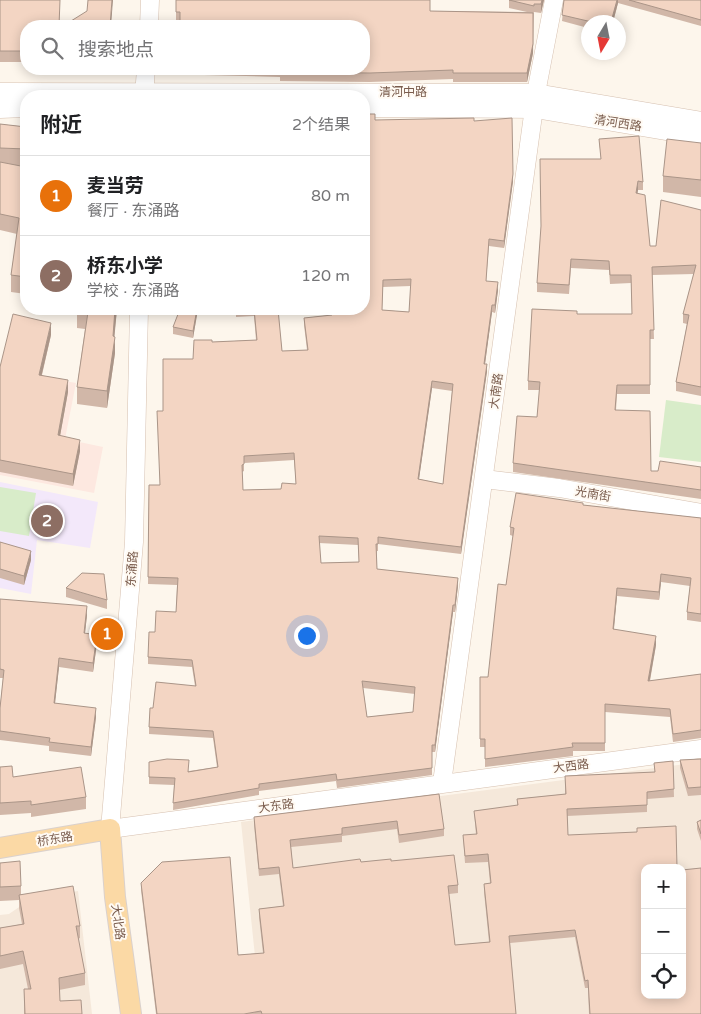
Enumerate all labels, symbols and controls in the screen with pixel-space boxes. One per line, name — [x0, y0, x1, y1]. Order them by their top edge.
north arrow — [581, 15, 626, 60]
search box — [20, 20, 370, 75]
icon: search — [38, 34, 66, 62]
text: 搜索地点 — [78, 39, 154, 61]
street label: 清河中路 — [379, 85, 427, 99]
street label: 清河西路 — [593, 112, 643, 134]
text: 附近 — [40, 113, 82, 138]
text: 2个结果 — [292, 115, 350, 135]
text: 麦当劳 — [87, 175, 144, 197]
text: 1 — [51, 186, 61, 206]
text: 80 m — [311, 186, 350, 206]
text: 餐厅 · 东涌路 — [87, 201, 179, 221]
text: 桥东小学 — [87, 255, 163, 277]
text: 2 — [51, 266, 61, 286]
text: 120 m — [301, 266, 350, 286]
text: 学校 · 东涌路 — [87, 281, 179, 301]
street label: 大南路 — [487, 372, 505, 410]
street label: 光南街 — [574, 484, 612, 504]
pin: 2 — [31, 502, 63, 540]
street label: 东涌路 — [124, 551, 140, 587]
pin: 1 — [91, 615, 123, 653]
your location — [294, 623, 320, 649]
street label: 大西路 — [552, 757, 590, 775]
street label: 大东路 — [257, 797, 295, 815]
street label: 桥东路 — [36, 829, 74, 849]
map controls — [641, 864, 686, 999]
button: + — [641, 864, 686, 909]
street label: 大北路 — [109, 903, 127, 941]
button: − — [641, 909, 686, 954]
button: locate — [641, 954, 686, 999]

